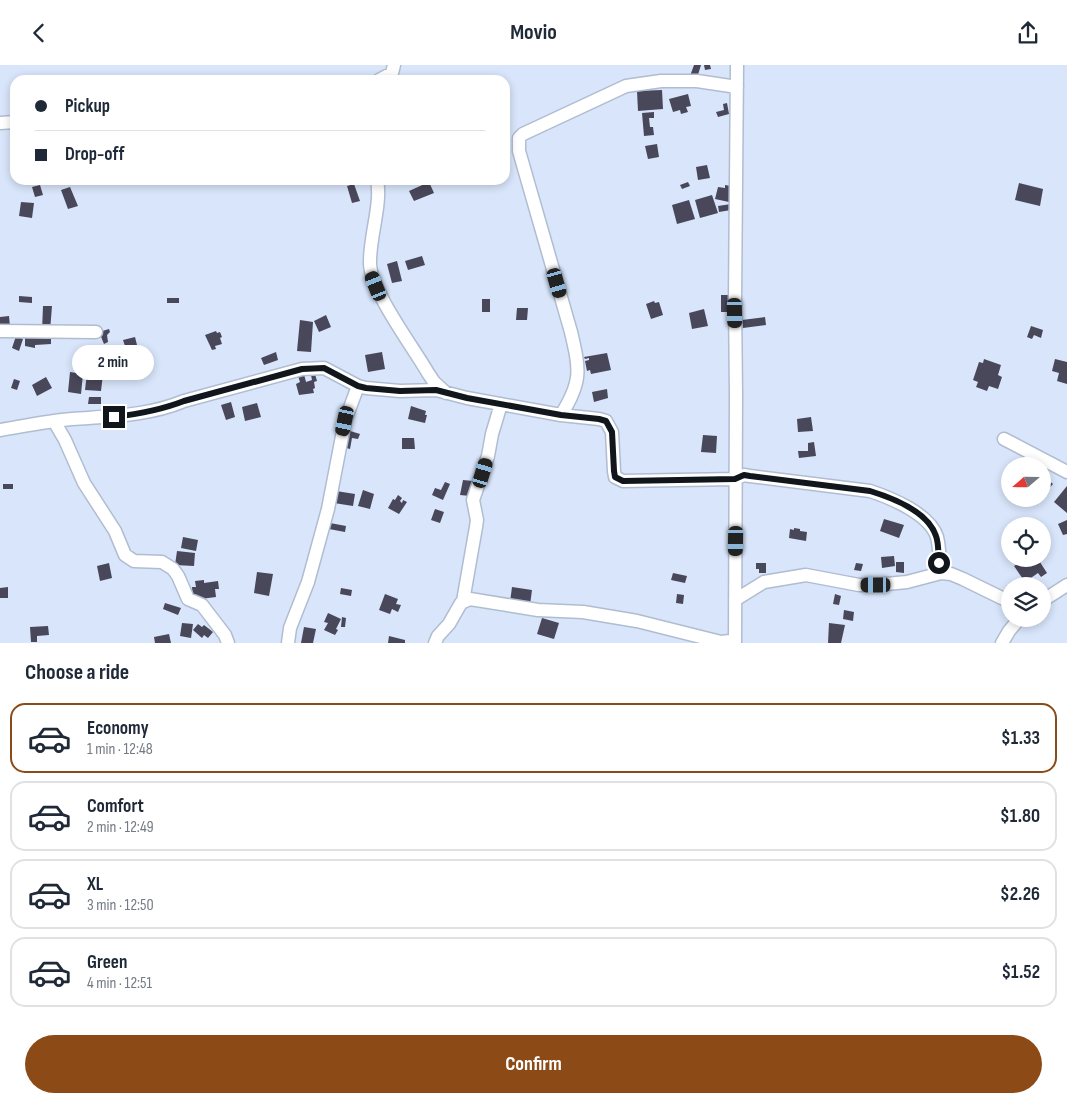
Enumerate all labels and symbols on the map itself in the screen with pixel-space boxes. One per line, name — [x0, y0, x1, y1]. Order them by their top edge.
car — [545, 267, 568, 299]
car — [363, 269, 388, 303]
car — [727, 298, 742, 328]
callout: 2 min — [73, 345, 155, 379]
car — [334, 405, 355, 437]
route end — [103, 406, 125, 428]
car — [471, 456, 494, 490]
north arrow — [1001, 457, 1051, 507]
car — [728, 526, 743, 556]
route start — [928, 552, 950, 574]
car — [861, 578, 891, 593]

